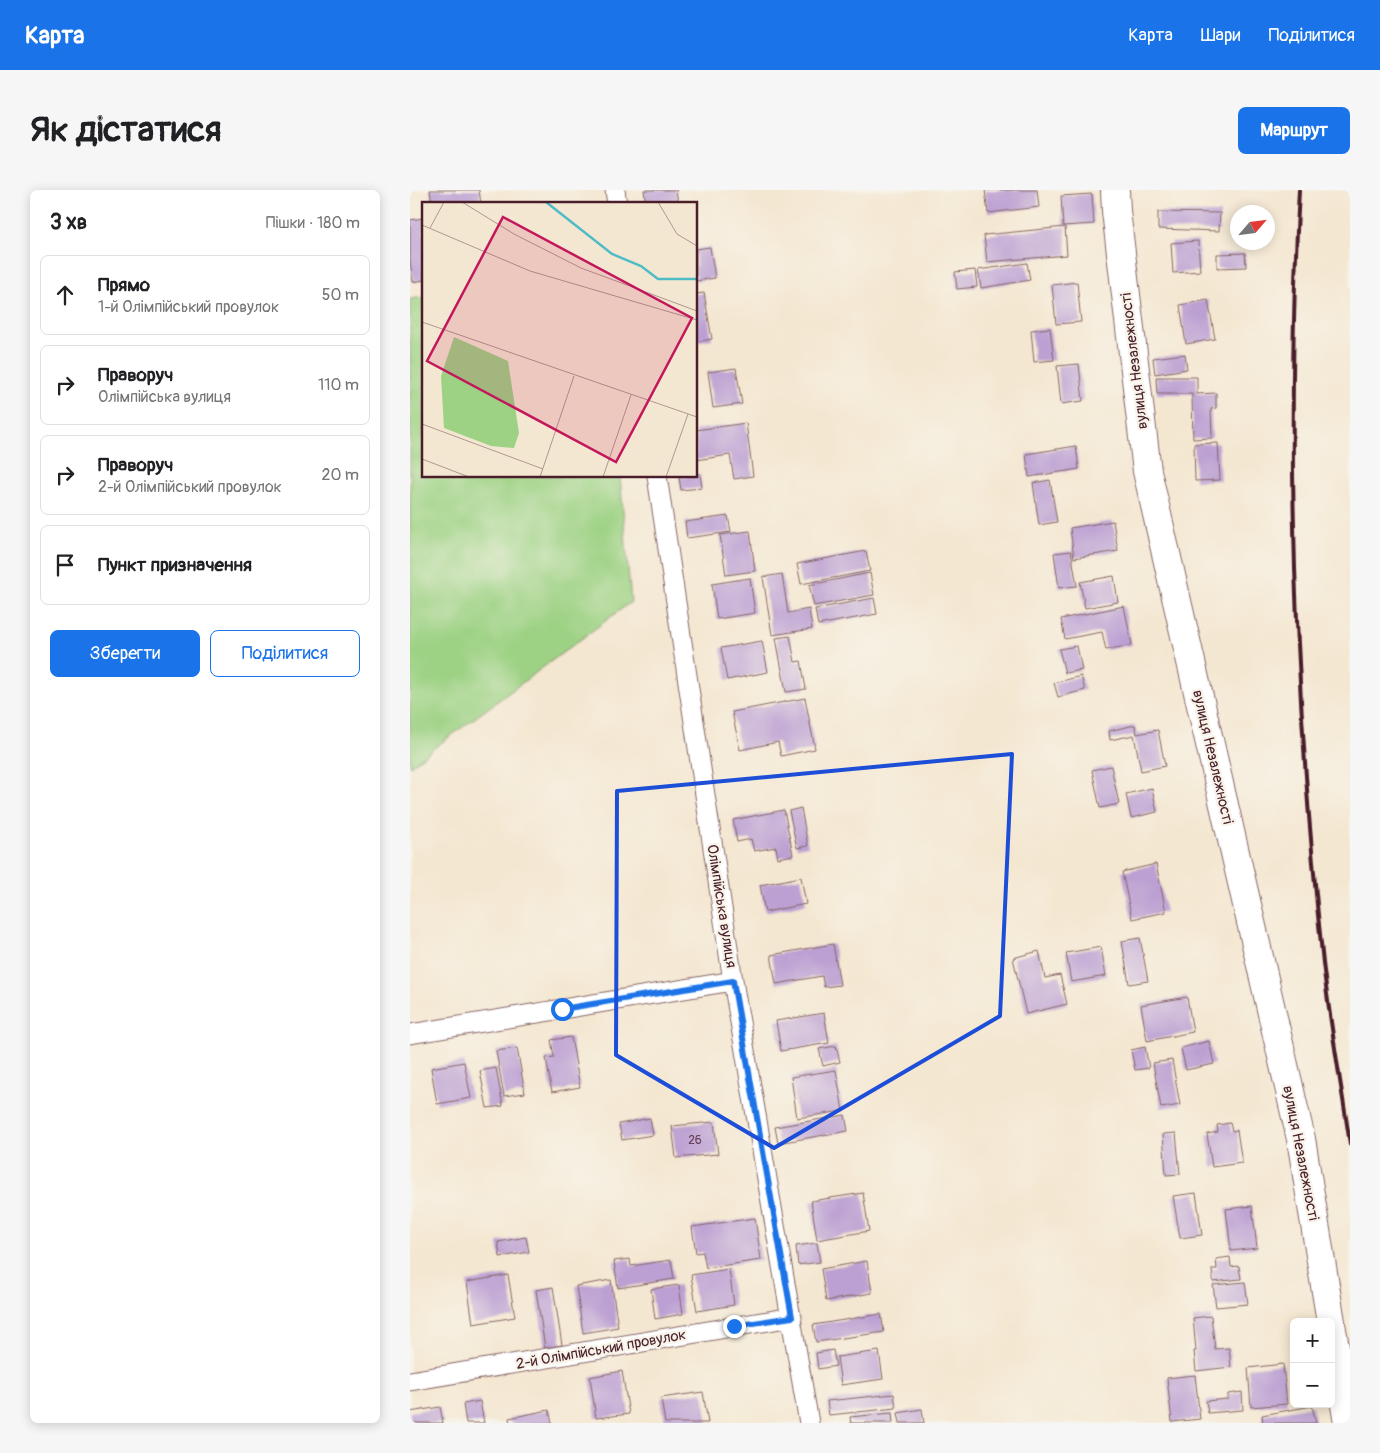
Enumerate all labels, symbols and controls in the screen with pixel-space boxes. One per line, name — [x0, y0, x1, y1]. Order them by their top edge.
text: Карта — [25, 21, 84, 50]
text: Карта — [1128, 24, 1173, 47]
text: Шари — [1201, 24, 1240, 47]
text: Поділитися — [1268, 24, 1355, 47]
button: Маршрут — [1238, 107, 1350, 154]
text: Як дістатися — [30, 108, 221, 152]
inset map — [422, 202, 698, 478]
north arrow — [1230, 205, 1275, 250]
text: 3 хв — [50, 209, 87, 236]
text: Пішки · 180 m — [266, 213, 360, 233]
text: Прямо — [98, 273, 150, 297]
icon: ahead — [51, 281, 79, 309]
text: 50 m — [322, 285, 359, 305]
street label: вулиця Незалежності — [1117, 291, 1152, 430]
text: 1-й Олімпійський провулок — [98, 297, 279, 317]
text: Праворуч — [98, 363, 173, 387]
icon: right — [51, 371, 79, 399]
text: 110 m — [318, 375, 359, 395]
text: Олімпійська вулиця — [98, 387, 231, 407]
text: Праворуч — [98, 453, 173, 477]
icon: right — [51, 461, 79, 489]
text: 20 m — [321, 465, 359, 485]
text: 2-й Олімпійський провулок — [98, 477, 282, 497]
icon: arrive — [51, 551, 79, 579]
text: Пункт призначення — [98, 553, 252, 577]
button: Зберегти — [50, 630, 200, 677]
button: Поділитися — [210, 630, 360, 677]
street label: вулиця Незалежності — [1188, 688, 1237, 826]
street label: Олімпійська вулиця — [702, 843, 741, 969]
route start — [551, 998, 574, 1021]
street label: вулиця Незалежності — [1278, 1084, 1323, 1223]
house number: 26 — [688, 1133, 702, 1148]
route end — [723, 1315, 746, 1338]
map controls — [1290, 1318, 1335, 1408]
button: + — [1290, 1318, 1335, 1363]
street label: 2-й Олімпійський провулок — [515, 1325, 688, 1374]
button: − — [1290, 1363, 1335, 1408]

